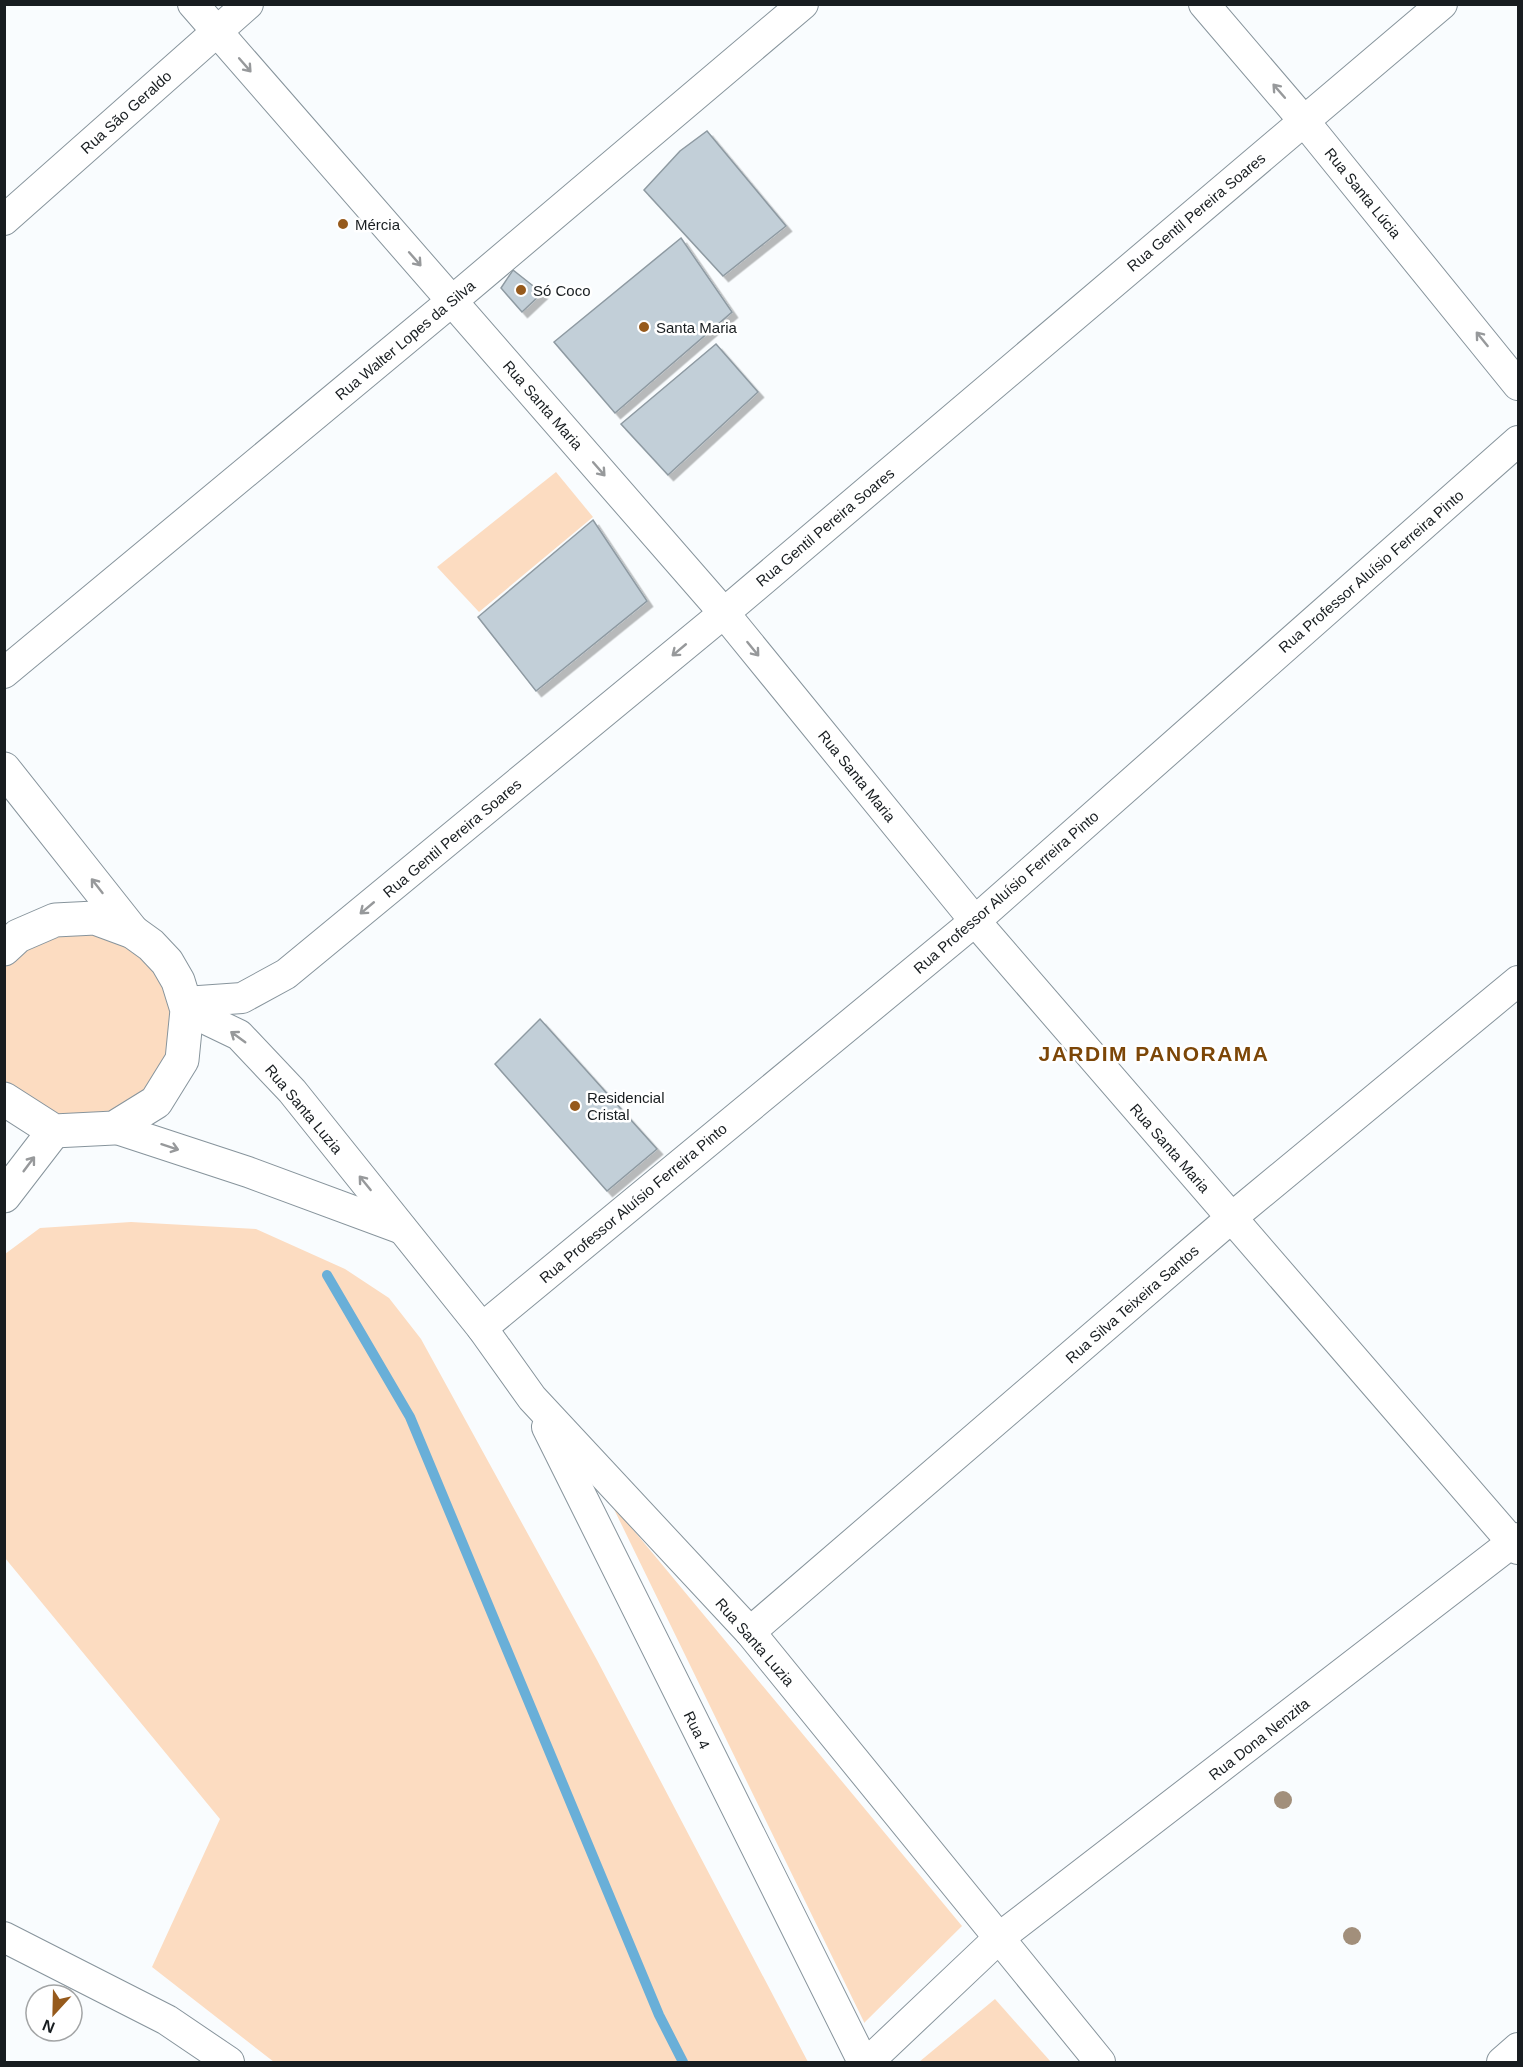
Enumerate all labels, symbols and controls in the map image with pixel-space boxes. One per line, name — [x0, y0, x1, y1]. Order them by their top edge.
one-way arrow — [238, 57, 252, 72]
street label: Rua São Geraldo — [77, 67, 175, 157]
one-way arrow — [1272, 83, 1285, 99]
street label: Rua Santa Lúcia — [1321, 145, 1405, 242]
street label: Rua Gentil Pereira Soares — [1123, 149, 1269, 275]
place label: Mércia — [355, 216, 401, 233]
marker: Mércia — [336, 217, 350, 231]
one-way arrow — [408, 251, 422, 266]
street label: Rua Walter Lopes da Silva — [332, 276, 479, 403]
place label: Só Coco — [533, 282, 591, 299]
marker: Só Coco — [514, 283, 528, 297]
place label: Santa Maria — [656, 319, 738, 336]
marker: Santa Maria — [637, 320, 651, 334]
one-way arrow — [1475, 332, 1488, 348]
street label: Rua Santa Maria — [500, 357, 587, 454]
one-way arrow — [592, 461, 605, 477]
street label: Rua Gentil Pereira Soares — [752, 464, 898, 590]
street label: Rua Professor Aluísio Ferreira Pinto — [1275, 486, 1467, 656]
one-way arrow — [747, 641, 760, 657]
one-way arrow — [672, 643, 687, 657]
street label: Rua Santa Maria — [815, 727, 899, 826]
street label: Rua Gentil Pereira Soares — [379, 775, 525, 901]
street label: Rua Professor Aluísio Ferreira Pinto — [910, 807, 1102, 977]
one-way arrow — [91, 879, 104, 895]
one-way arrow — [359, 901, 375, 914]
one-way arrow — [230, 1031, 246, 1043]
district label: JARDIM PANORAMA — [1039, 1042, 1269, 1065]
street label: Rua Santa Luzia — [262, 1061, 347, 1157]
place label: Residencial Cristal — [587, 1089, 665, 1123]
marker: Residencial Cristal — [568, 1099, 582, 1113]
street label: Rua Santa Maria — [1127, 1100, 1214, 1197]
street label: Rua Professor Aluísio Ferreira Pinto — [536, 1120, 730, 1286]
one-way arrow — [160, 1142, 179, 1153]
one-way arrow — [23, 1156, 36, 1172]
one-way arrow — [359, 1175, 372, 1191]
street label: Rua Silva Teixeira Santos — [1062, 1242, 1202, 1366]
street label: Rua Santa Luzia — [712, 1595, 798, 1690]
street label: Rua Dona Nenzita — [1205, 1694, 1313, 1783]
street label: Rua 4 — [681, 1708, 713, 1752]
north arrow — [24, 1983, 84, 2043]
text: N — [40, 2016, 57, 2036]

